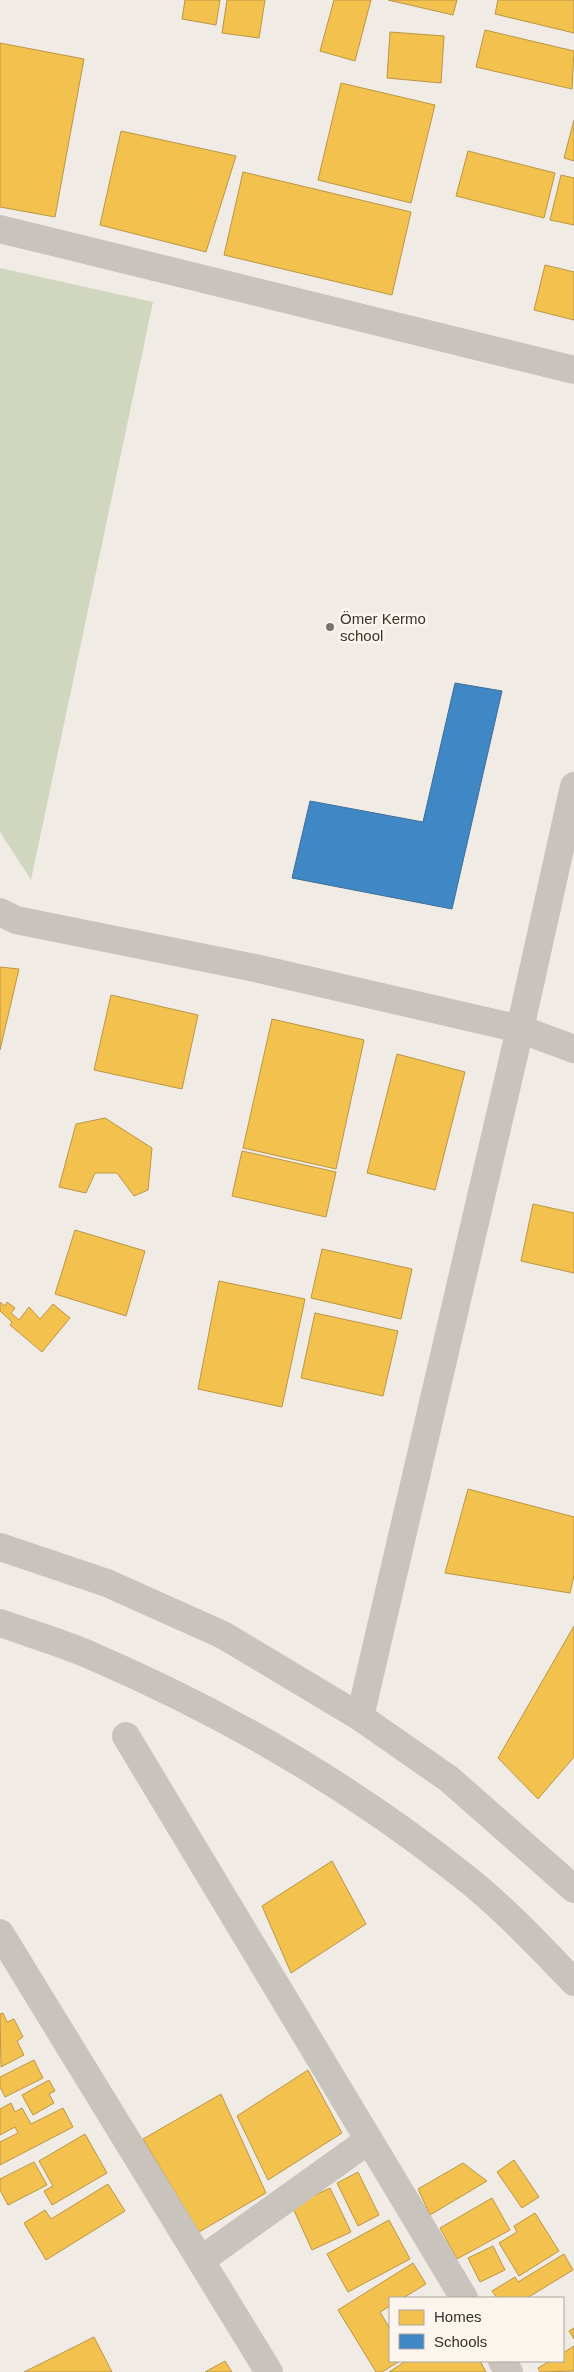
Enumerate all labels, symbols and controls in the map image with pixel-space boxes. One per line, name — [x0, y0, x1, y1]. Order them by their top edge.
place label: Ömer Kermo school — [340, 610, 426, 644]
marker: Ömer Kermo school — [324, 621, 336, 633]
legend — [389, 2297, 564, 2362]
text: Homes — [434, 2308, 482, 2325]
text: Schools — [434, 2333, 487, 2350]

